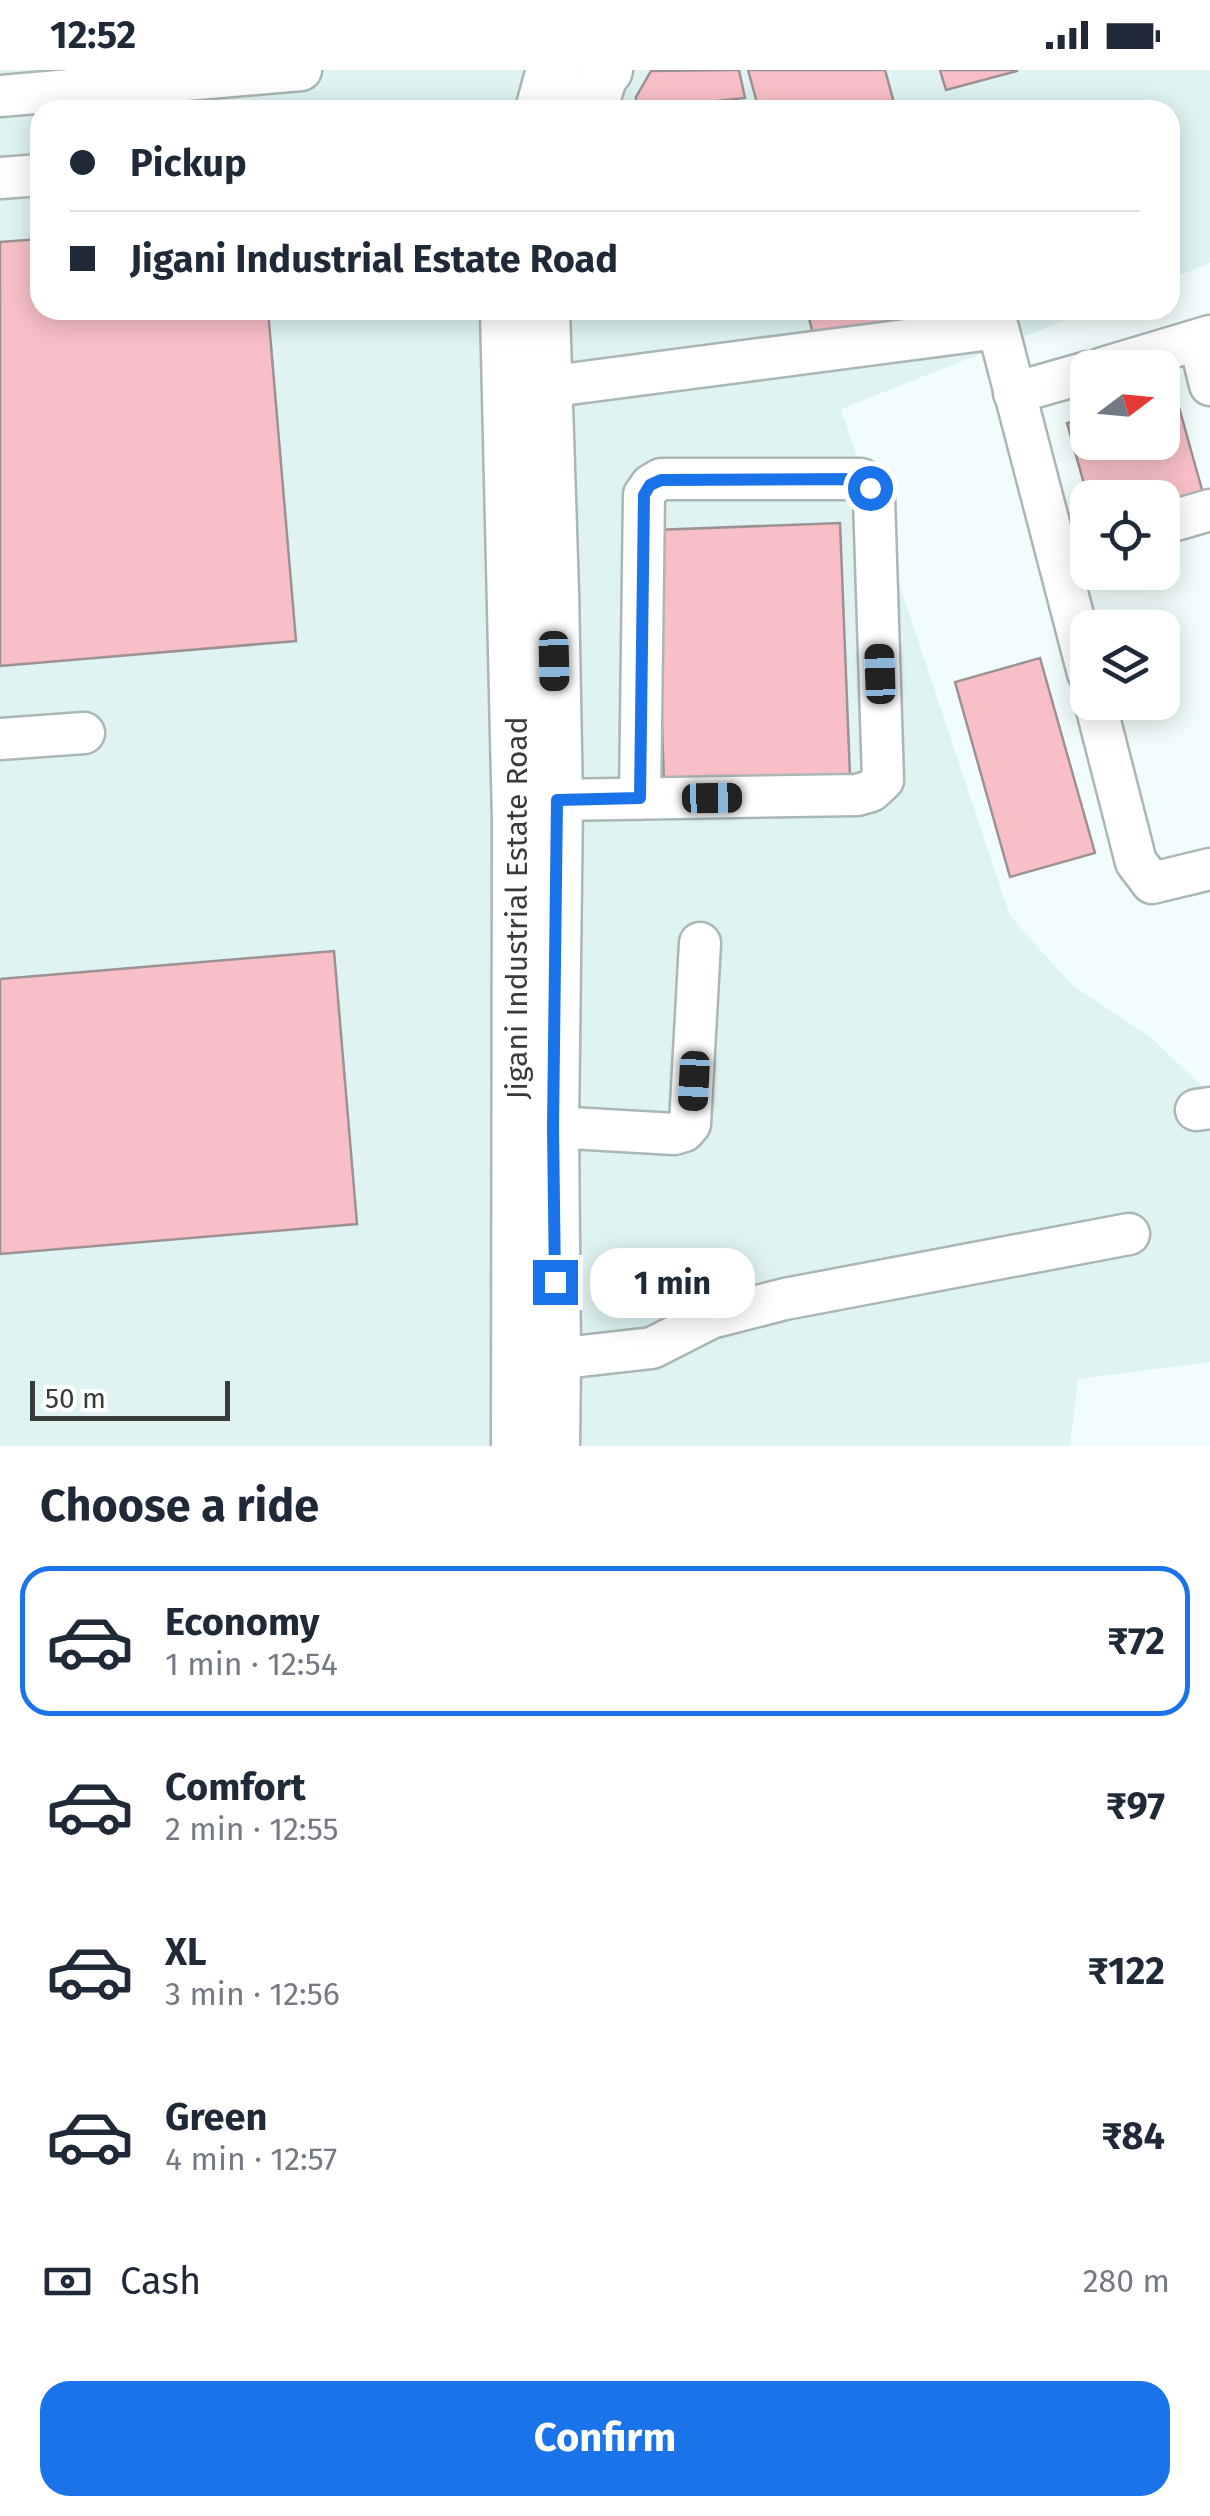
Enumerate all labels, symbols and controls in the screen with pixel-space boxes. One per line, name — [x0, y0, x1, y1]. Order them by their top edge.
text: 12:52 — [50, 12, 136, 58]
text: Pickup — [130, 140, 247, 186]
text: Jigani Industrial Estate Road — [130, 236, 618, 282]
north arrow — [1070, 350, 1180, 460]
map controls — [1070, 350, 1180, 720]
route start — [848, 466, 893, 511]
button: locate — [1070, 480, 1180, 590]
button: layers — [1070, 610, 1180, 720]
car — [538, 631, 570, 691]
car — [864, 643, 896, 705]
street label: Jigani Industrial Estate Road — [499, 716, 535, 1100]
car — [682, 782, 742, 814]
car — [677, 1050, 711, 1112]
callout: 1 min — [590, 1247, 755, 1317]
route end — [533, 1260, 578, 1305]
text: 1 min — [634, 1264, 711, 1302]
scale bar — [30, 1376, 230, 1420]
text: 50 m — [45, 1382, 106, 1415]
text: Choose a ride — [40, 1479, 319, 1533]
icon: car — [45, 1596, 135, 1686]
text: Economy — [165, 1599, 320, 1645]
text: ₹72 — [1107, 1618, 1165, 1664]
text: 1 min · 12:54 — [165, 1645, 338, 1683]
icon: car — [45, 1761, 135, 1851]
text: Comfort — [165, 1764, 306, 1810]
text: ₹97 — [1106, 1783, 1165, 1829]
text: 2 min · 12:55 — [165, 1810, 339, 1848]
icon: car — [45, 1926, 135, 2016]
text: XL — [165, 1929, 207, 1975]
text: ₹122 — [1087, 1948, 1165, 1994]
text: 3 min · 12:56 — [165, 1975, 340, 2013]
icon: car — [45, 2091, 135, 2181]
text: Green — [165, 2094, 268, 2140]
text: ₹84 — [1101, 2113, 1165, 2159]
text: 4 min · 12:57 — [165, 2140, 337, 2178]
icon: cash — [40, 2254, 95, 2309]
text: Cash — [120, 2258, 201, 2304]
text: 280 m — [1083, 2262, 1170, 2300]
button: Confirm — [40, 2381, 1170, 2496]

